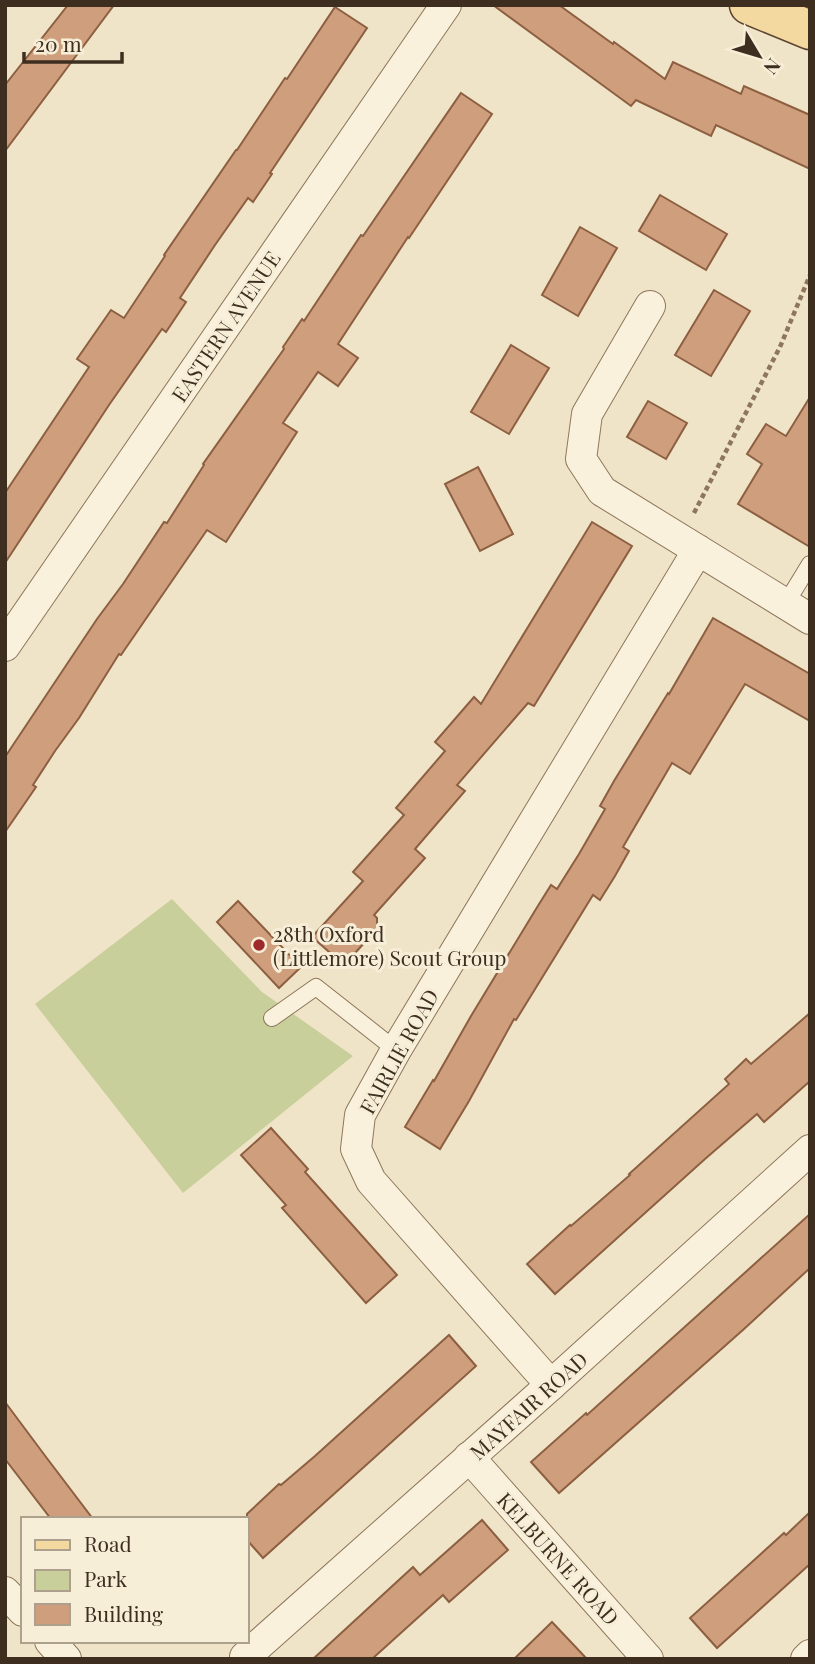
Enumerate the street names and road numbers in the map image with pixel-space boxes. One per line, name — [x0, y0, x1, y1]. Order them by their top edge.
street label: EASTERN AVENUE — [164, 245, 286, 407]
street label: FAIRLIE ROAD — [352, 983, 444, 1119]
street label: MAYFAIR ROAD — [463, 1345, 593, 1465]
street label: KELBURNE ROAD — [492, 1486, 626, 1630]

